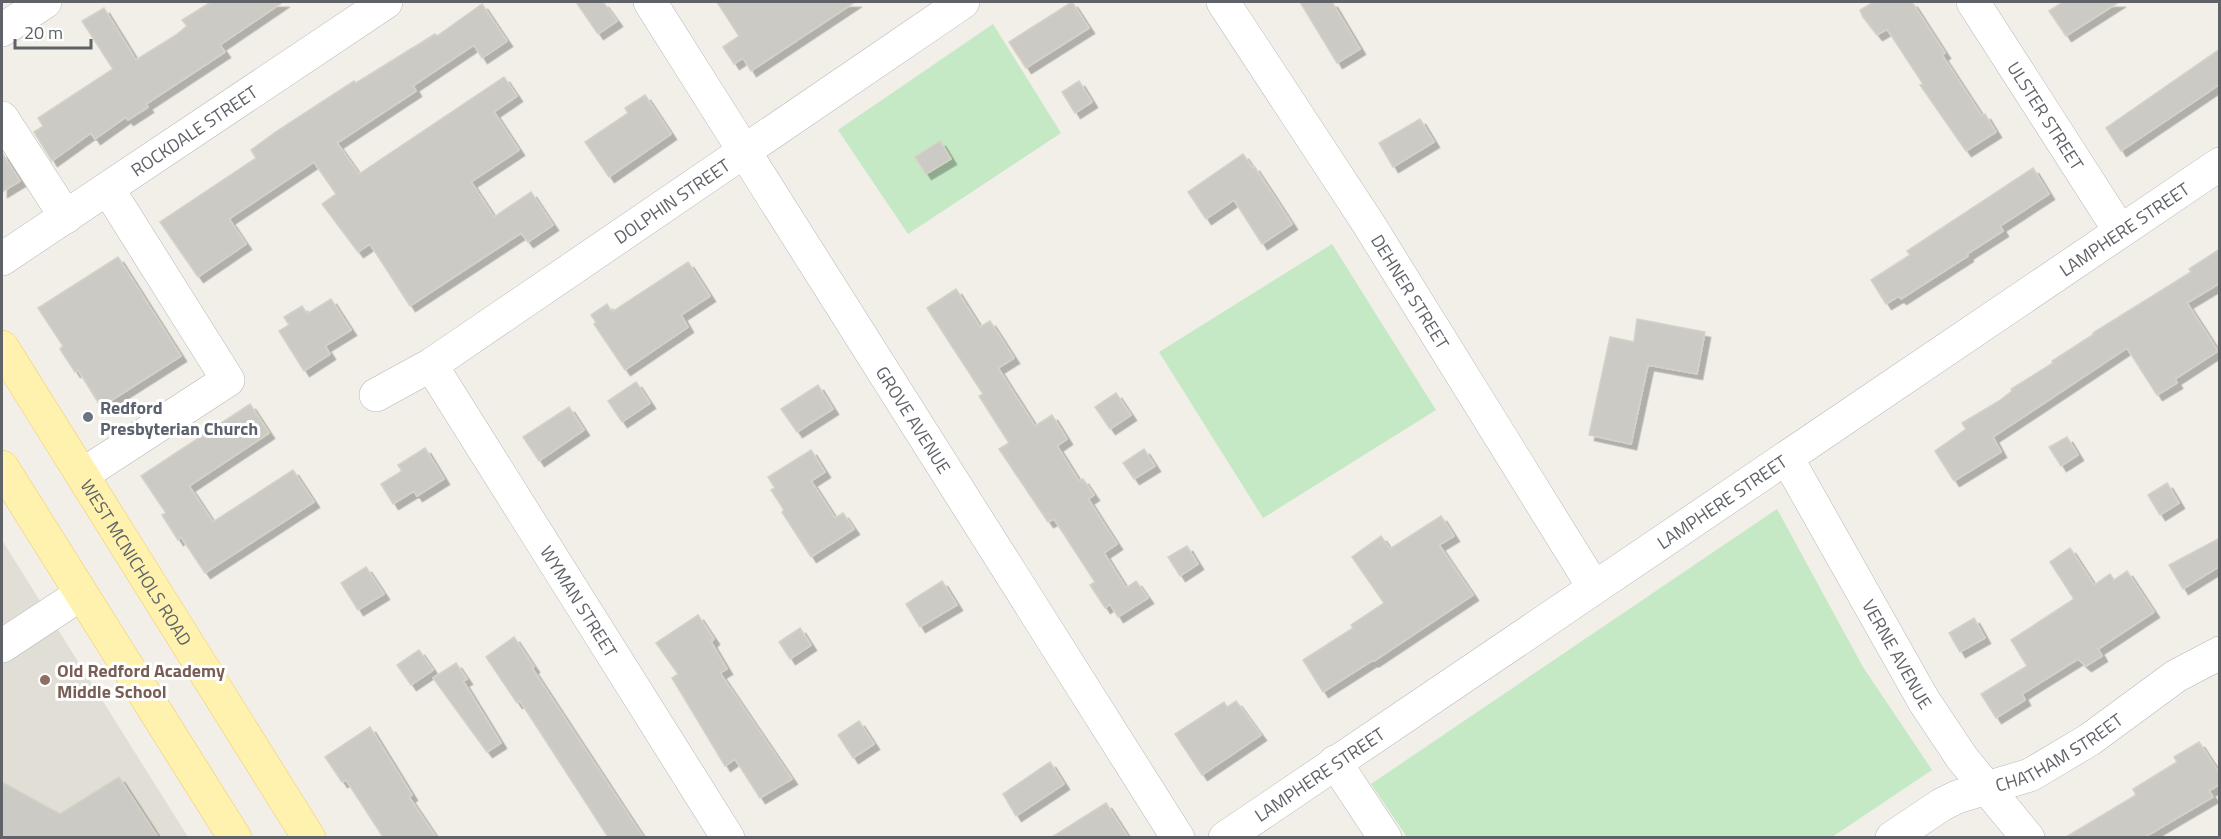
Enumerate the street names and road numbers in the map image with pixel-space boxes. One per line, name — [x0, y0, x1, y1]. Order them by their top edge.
street label: ULSTER STREET — [2001, 56, 2091, 176]
street label: ROCKDALE STREET — [125, 78, 263, 183]
street label: DOLPHIN STREET — [608, 151, 736, 250]
street label: LAMPHERE STREET — [2054, 175, 2195, 283]
street label: DEHNER STREET — [1365, 229, 1457, 355]
street label: GROVE AVENUE — [870, 361, 958, 479]
street label: LAMPHERE STREET — [1651, 447, 1793, 555]
street label: WEST MCNICHOLS ROAD — [74, 474, 199, 651]
street label: WYMAN STREET — [534, 540, 625, 663]
street label: VERNE AVENUE — [1856, 594, 1939, 714]
street label: CHATHAM STREET — [1992, 706, 2129, 798]
street label: LAMPHERE STREET — [1249, 720, 1390, 828]

